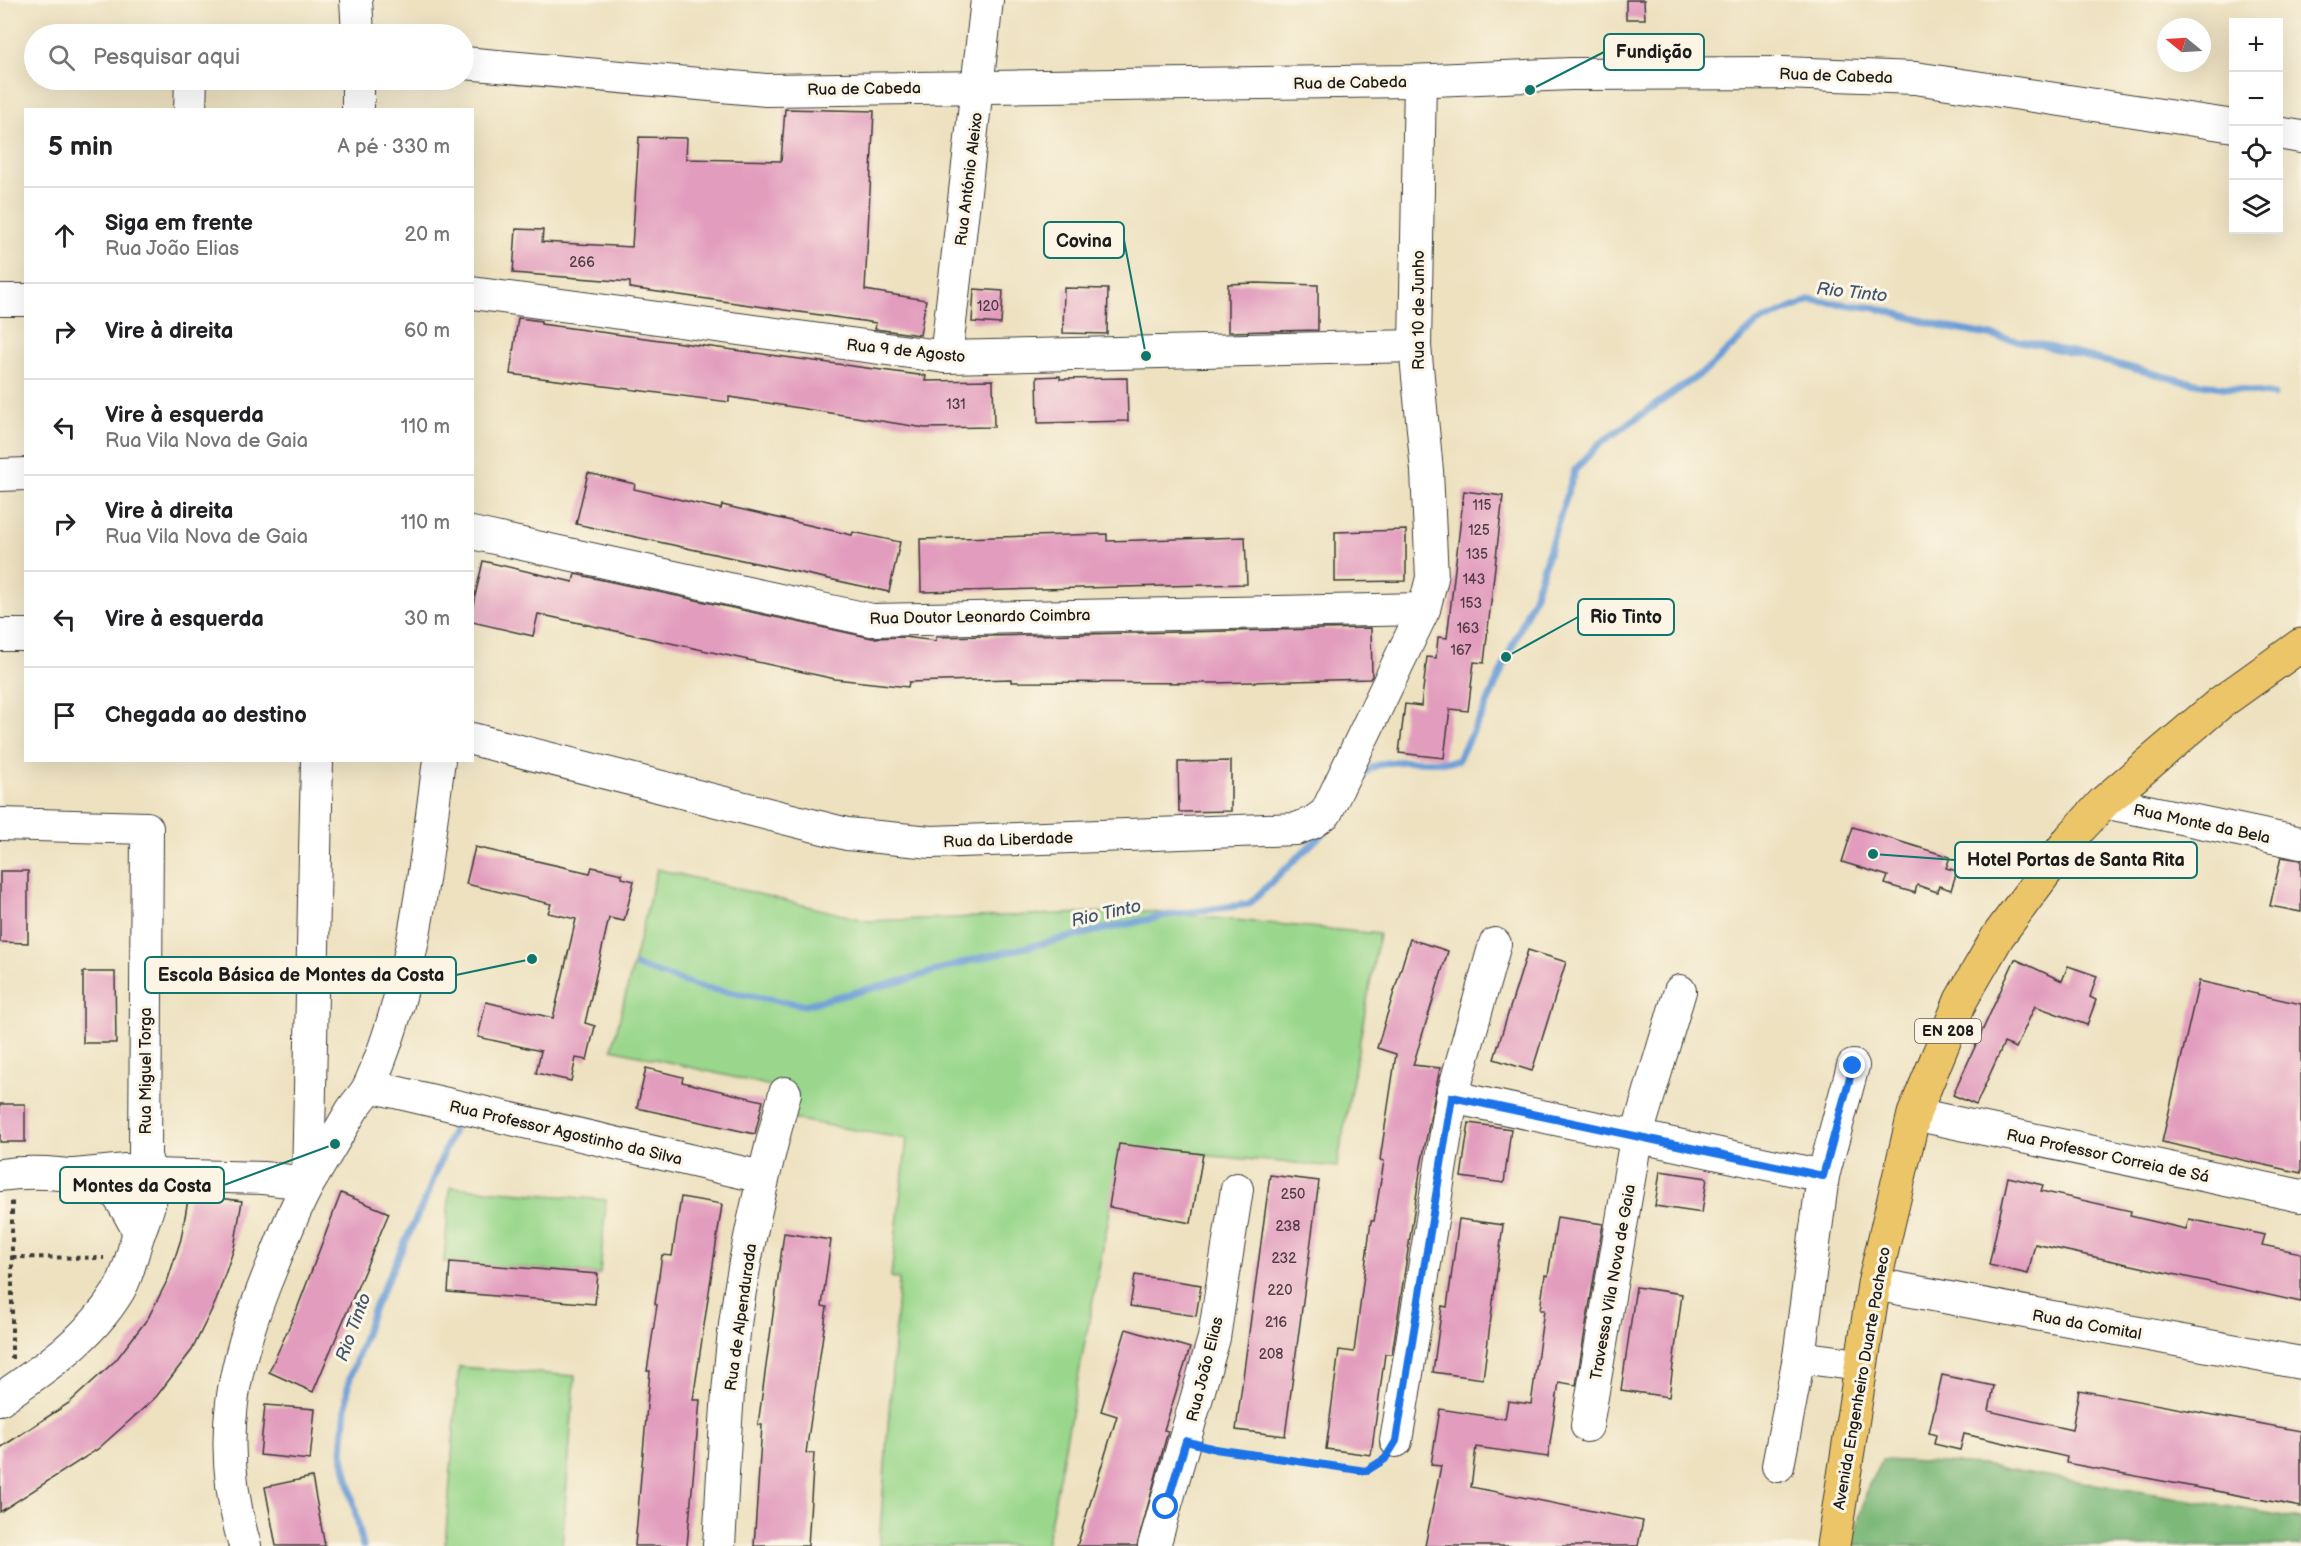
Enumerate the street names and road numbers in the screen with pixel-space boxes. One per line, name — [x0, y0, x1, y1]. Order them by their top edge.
street label: Rua de Cabeda — [1779, 65, 1893, 88]
street label: Rua de Cabeda — [1293, 73, 1407, 94]
street label: Rua de Cabeda — [807, 79, 921, 100]
street label: Rua António Aleixo — [952, 111, 987, 247]
street label: Rua 10 de Junho — [1410, 250, 1429, 370]
street label: Rua 9 de Agosto — [845, 336, 966, 367]
street label: Rua Doutor Leonardo Coimbra — [869, 606, 1091, 629]
street label: Rua Monte da Bela — [2132, 801, 2272, 848]
street label: Rua da Liberdade — [943, 829, 1074, 852]
street label: Rua Miguel Torga — [137, 1007, 156, 1135]
road number: EN 208 — [1915, 1019, 1981, 1043]
street label: Rua Professor Agostinho da Silva — [447, 1097, 684, 1170]
street label: Rua Professor Correia de Sá — [2005, 1126, 2211, 1187]
street label: Travessa Vila Nova de Gaia — [1587, 1183, 1640, 1382]
street label: Rua de Alpendurada — [722, 1242, 761, 1392]
street label: Avenida Engenheiro Duarte Pacheco — [1830, 1245, 1895, 1511]
street label: Rua da Comital — [2031, 1307, 2143, 1344]
street label: Rua João Elias — [1183, 1315, 1228, 1424]

